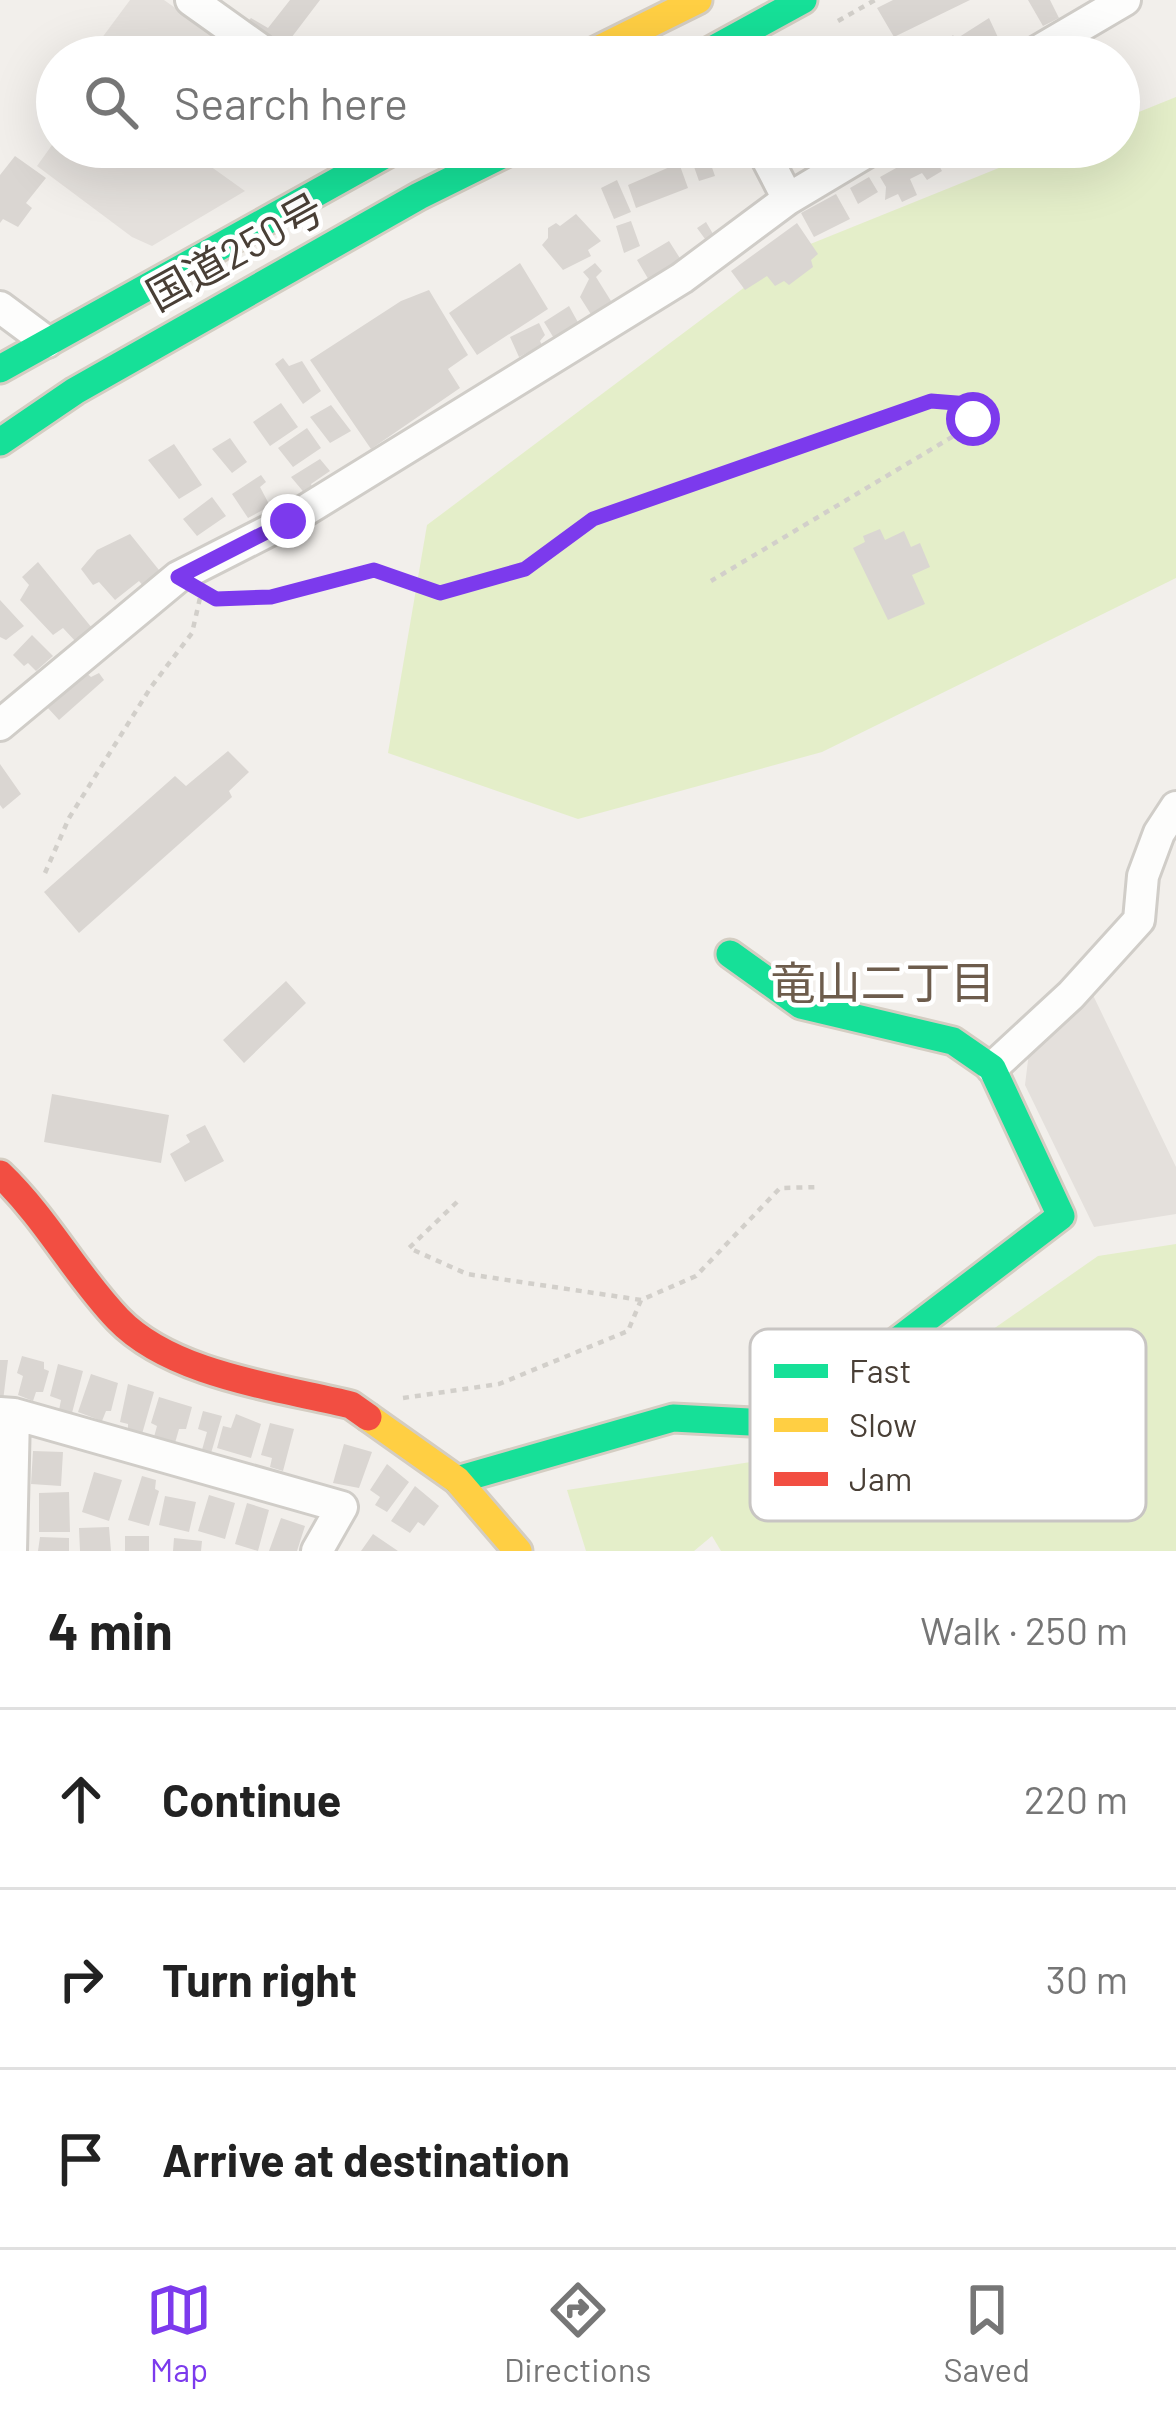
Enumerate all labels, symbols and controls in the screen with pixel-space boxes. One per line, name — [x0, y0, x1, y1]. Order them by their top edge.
search box — [36, 36, 1140, 168]
icon: search — [78, 69, 144, 135]
text: Search here — [174, 75, 408, 129]
street label: 国道250号 — [137, 181, 331, 319]
route start — [946, 392, 1000, 446]
route end — [261, 494, 315, 548]
district label: 竜山二丁目 — [770, 954, 996, 1008]
legend — [750, 1329, 1146, 1521]
text: Fast — [849, 1350, 911, 1390]
text: Slow — [849, 1404, 917, 1444]
text: Jam — [849, 1458, 912, 1498]
text: 4 min — [48, 1599, 173, 1660]
text: Walk · 250 m — [920, 1606, 1128, 1653]
icon: ahead — [48, 1766, 114, 1832]
text: Continue — [162, 1772, 341, 1826]
text: 220 m — [1024, 1775, 1128, 1822]
icon: right — [48, 1946, 114, 2012]
text: Turn right — [162, 1952, 357, 2006]
text: 30 m — [1046, 1955, 1128, 2002]
icon: arrive — [48, 2126, 114, 2192]
text: Arrive at destination — [162, 2132, 570, 2186]
tab: Map — [146, 2277, 212, 2389]
tab: Directions — [504, 2277, 651, 2389]
tab: Saved — [943, 2277, 1030, 2389]

